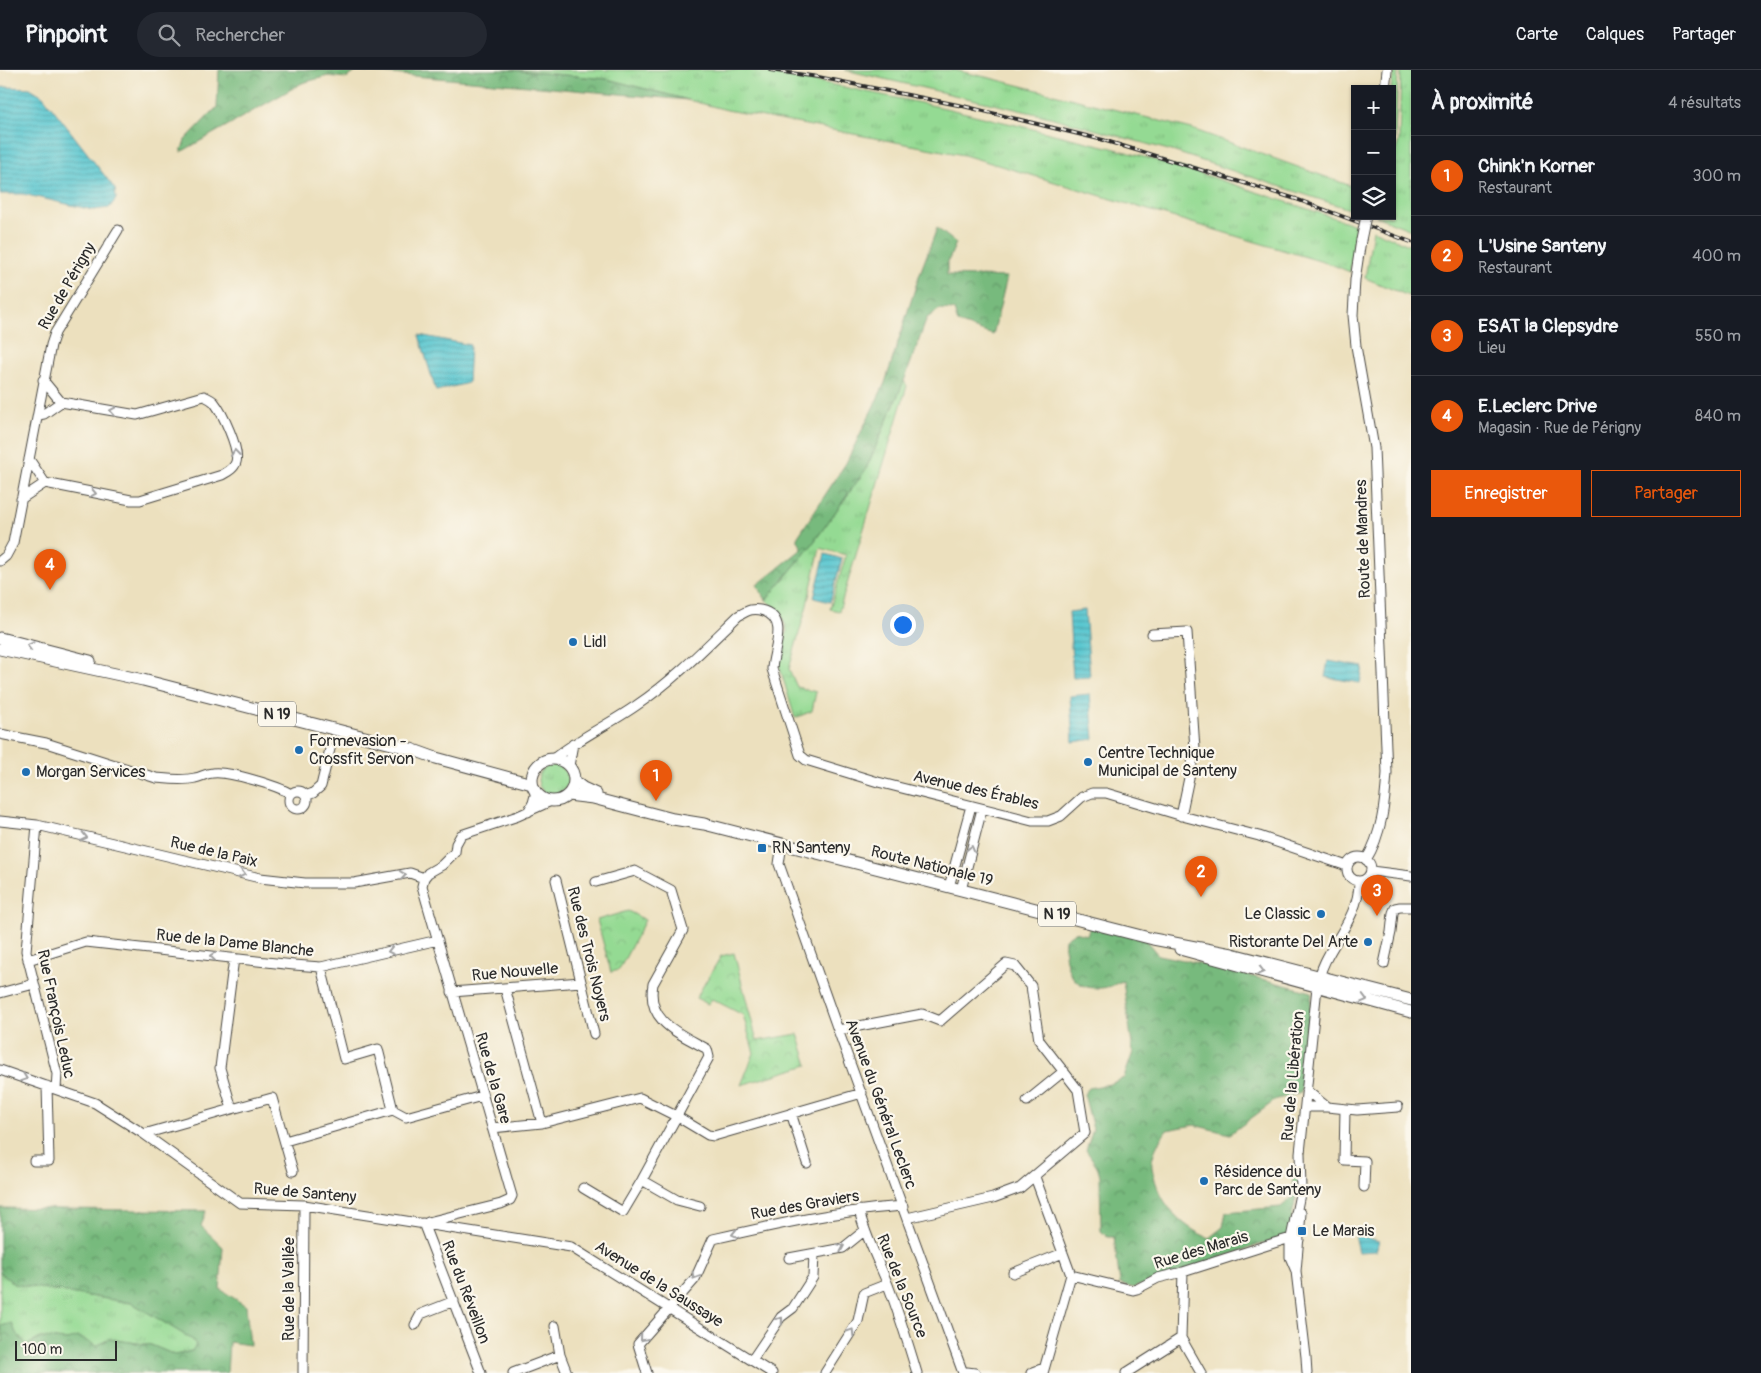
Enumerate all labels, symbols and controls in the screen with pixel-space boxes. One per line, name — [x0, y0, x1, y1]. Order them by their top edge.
search box — [137, 12, 487, 57]
text: Pinpoint — [25, 20, 107, 49]
icon: search — [155, 21, 183, 49]
text: Rechercher — [195, 23, 285, 47]
text: Carte — [1516, 23, 1558, 46]
text: Calques — [1586, 23, 1644, 46]
text: Partager — [1672, 23, 1736, 46]
map controls — [1351, 85, 1396, 220]
button: + — [1351, 85, 1396, 130]
text: À proximité — [1431, 89, 1534, 116]
text: 4 résultats — [1668, 93, 1741, 113]
button: − — [1351, 130, 1396, 175]
text: Chink'n Korner — [1478, 154, 1595, 178]
text: 1 — [1444, 166, 1450, 186]
text: 300 m — [1693, 166, 1741, 186]
button: layers — [1351, 175, 1396, 220]
text: Restaurant — [1478, 178, 1552, 198]
text: L'Usine Santeny — [1478, 234, 1606, 258]
street label: Rue de Périgny — [34, 239, 100, 333]
text: 2 — [1443, 246, 1451, 266]
text: 400 m — [1692, 246, 1741, 266]
text: Restaurant — [1478, 258, 1552, 278]
text: ESAT la Clepsydre — [1478, 314, 1618, 338]
text: 3 — [1443, 326, 1451, 346]
text: 550 m — [1695, 326, 1741, 346]
text: Lieu — [1478, 338, 1506, 358]
text: E.Leclerc Drive — [1478, 394, 1597, 418]
one-way arrow — [108, 406, 117, 416]
text: 4 — [1442, 406, 1452, 426]
text: 840 m — [1695, 406, 1741, 426]
text: Magasin · Rue de Périgny — [1478, 418, 1641, 438]
one-way arrow — [230, 449, 241, 457]
button: Enregistrer — [1431, 470, 1581, 517]
button: Partager — [1591, 470, 1741, 517]
street label: Route de Mandres — [1351, 479, 1375, 599]
one-way arrow — [88, 487, 97, 497]
pin: 4 — [34, 549, 66, 590]
your location — [890, 612, 916, 638]
place label: Lidl — [583, 632, 607, 652]
marker: Lidl — [567, 636, 579, 648]
one-way arrow — [25, 641, 34, 652]
road number: N 19 — [258, 702, 296, 726]
place label: Formevasion - Crossfit Servon — [309, 731, 414, 769]
place label: Centre Technique Municipal de Santeny — [1098, 743, 1237, 781]
marker: Formevasion - Crossfit Servon — [293, 744, 305, 756]
marker: Centre Technique Municipal de Santeny — [1082, 756, 1094, 768]
pin: 1 — [640, 760, 672, 801]
place label: Morgan Services — [36, 762, 146, 782]
marker: Morgan Services — [20, 766, 32, 778]
street label: Avenue des Érables — [911, 766, 1041, 814]
one-way arrow — [80, 831, 89, 842]
street label: Rue de la Paix — [168, 832, 260, 872]
place label: RN Santeny — [772, 838, 850, 858]
street label: Route Nationale 19 — [869, 841, 995, 891]
marker: RN Santeny — [756, 842, 768, 854]
one-way arrow — [965, 845, 976, 854]
pin: 2 — [1185, 856, 1217, 897]
one-way arrow — [238, 868, 247, 879]
one-way arrow — [400, 870, 408, 881]
pin: 3 — [1361, 875, 1393, 916]
street label: Rue des Trois Noyers — [563, 885, 615, 1023]
road number: N 19 — [1038, 902, 1076, 926]
place label: Le Classic — [1244, 904, 1311, 924]
marker: Le Classic — [1315, 908, 1327, 920]
street label: Rue de la Dame Blanche — [155, 925, 315, 961]
place label: Ristorante Del Arte — [1229, 932, 1358, 952]
marker: Ristorante Del Arte — [1362, 936, 1374, 948]
one-way arrow — [386, 945, 395, 956]
street label: Rue François Leduc — [33, 948, 79, 1080]
one-way arrow — [209, 951, 217, 962]
street label: Rue Nouvelle — [471, 958, 559, 986]
one-way arrow — [1257, 965, 1266, 976]
one-way arrow — [1359, 994, 1367, 1004]
street label: Rue de la Libération — [1277, 1010, 1309, 1142]
street label: Avenue du Général Leclerc — [841, 1016, 921, 1192]
street label: Rue de la Gare — [470, 1030, 516, 1126]
one-way arrow — [19, 1072, 27, 1082]
place label: Résidence du Parc de Santeny — [1214, 1162, 1321, 1200]
marker: Résidence du Parc de Santeny — [1198, 1175, 1210, 1187]
street label: Rue de Santeny — [253, 1179, 357, 1207]
street label: Rue des Graviers — [749, 1186, 861, 1224]
place label: Le Marais — [1312, 1221, 1375, 1241]
marker: Le Marais — [1296, 1225, 1308, 1237]
street label: Rue des Marais — [1152, 1226, 1250, 1274]
one-way arrow — [730, 1228, 739, 1239]
street label: Rue de la Source — [872, 1231, 932, 1341]
street label: Avenue de la Saussaye — [591, 1236, 727, 1332]
street label: Rue de la Vallée — [279, 1237, 299, 1341]
street label: Rue du Réveillon — [437, 1238, 495, 1346]
one-way arrow — [836, 1242, 845, 1253]
one-way arrow — [691, 1271, 701, 1280]
one-way arrow — [774, 1317, 783, 1326]
one-way arrow — [845, 1328, 855, 1337]
one-way arrow — [640, 1332, 649, 1341]
scale bar — [15, 1338, 118, 1361]
text: 100 m — [22, 1341, 62, 1358]

